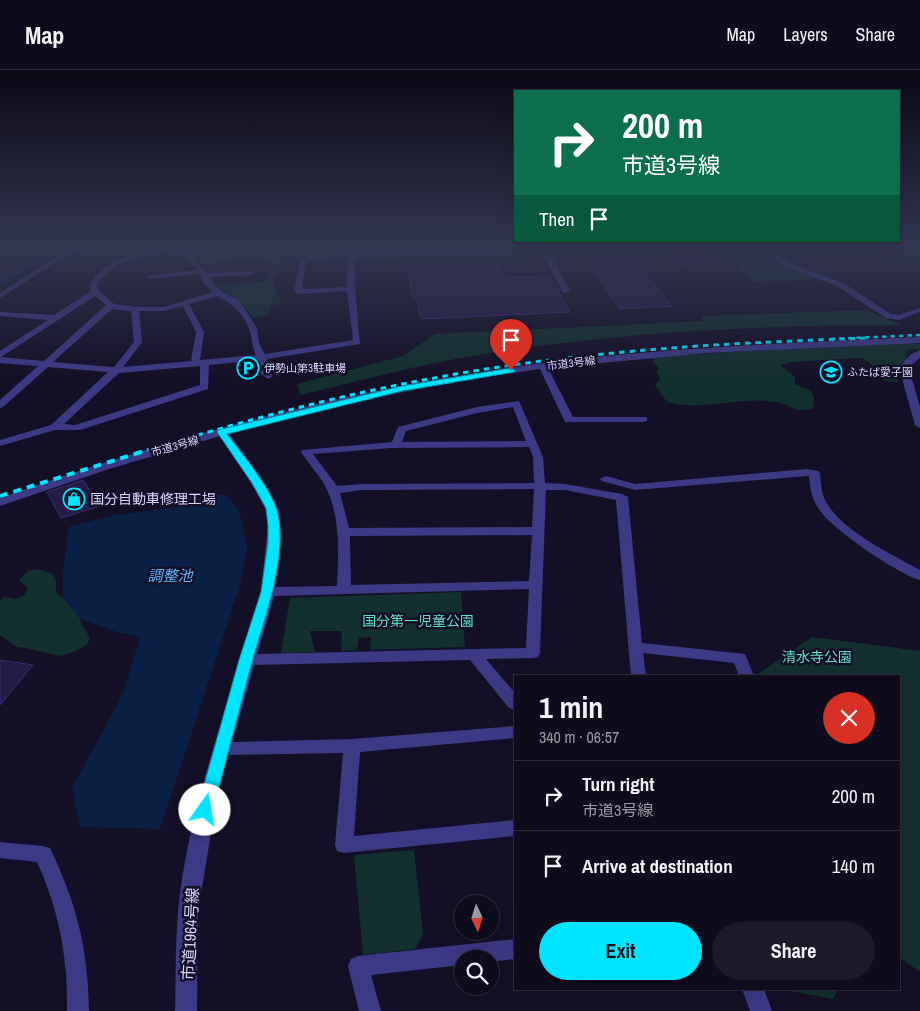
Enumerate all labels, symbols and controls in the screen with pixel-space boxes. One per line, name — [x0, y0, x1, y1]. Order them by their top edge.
text: Map — [25, 19, 64, 51]
text: Map — [727, 22, 755, 47]
text: Layers — [783, 22, 828, 47]
text: Share — [856, 22, 895, 47]
text: 200 m — [622, 102, 703, 149]
icon: right — [539, 110, 604, 175]
text: 市道3号線 — [622, 150, 720, 180]
icon: arrive — [585, 205, 613, 233]
text: Then — [539, 206, 575, 232]
pin — [490, 319, 532, 370]
icon: arrive — [497, 326, 525, 354]
street label: 市道3号線 — [546, 353, 596, 373]
parking icon: 伊勢山第3駐車場 — [236, 356, 260, 380]
school or university icon: ふたば愛子園 — [819, 360, 843, 384]
place label: 伊勢山第3駐車場 — [264, 361, 346, 375]
place label: ふたば愛子園 — [847, 365, 913, 379]
street label: 市道3号線 — [150, 433, 200, 459]
shop icon: 国分自動車修理工場 — [62, 487, 86, 511]
place label: 国分自動車修理工場 — [90, 490, 216, 508]
water label: 調整池 — [147, 565, 194, 586]
park label: 国分第一児童公園 — [362, 612, 474, 630]
park label: 清水寺公園 — [782, 648, 852, 666]
text: 1 min — [539, 687, 603, 727]
button: close — [823, 692, 875, 744]
text: 340 m · 06:57 — [539, 726, 619, 748]
text: Turn right — [582, 771, 654, 797]
icon: right — [539, 782, 567, 810]
position arrow — [178, 783, 230, 835]
text: 200 m — [832, 783, 875, 809]
text: 市道3号線 — [582, 799, 653, 821]
icon: arrive — [539, 852, 567, 880]
text: Arrive at destination — [582, 853, 733, 879]
text: 140 m — [832, 853, 875, 879]
street label: 市道1964号線 — [177, 887, 203, 981]
north arrow — [454, 895, 499, 940]
map controls — [454, 895, 499, 995]
button: Exit — [539, 922, 702, 980]
button: Share — [712, 922, 875, 980]
button: search — [454, 950, 499, 995]

